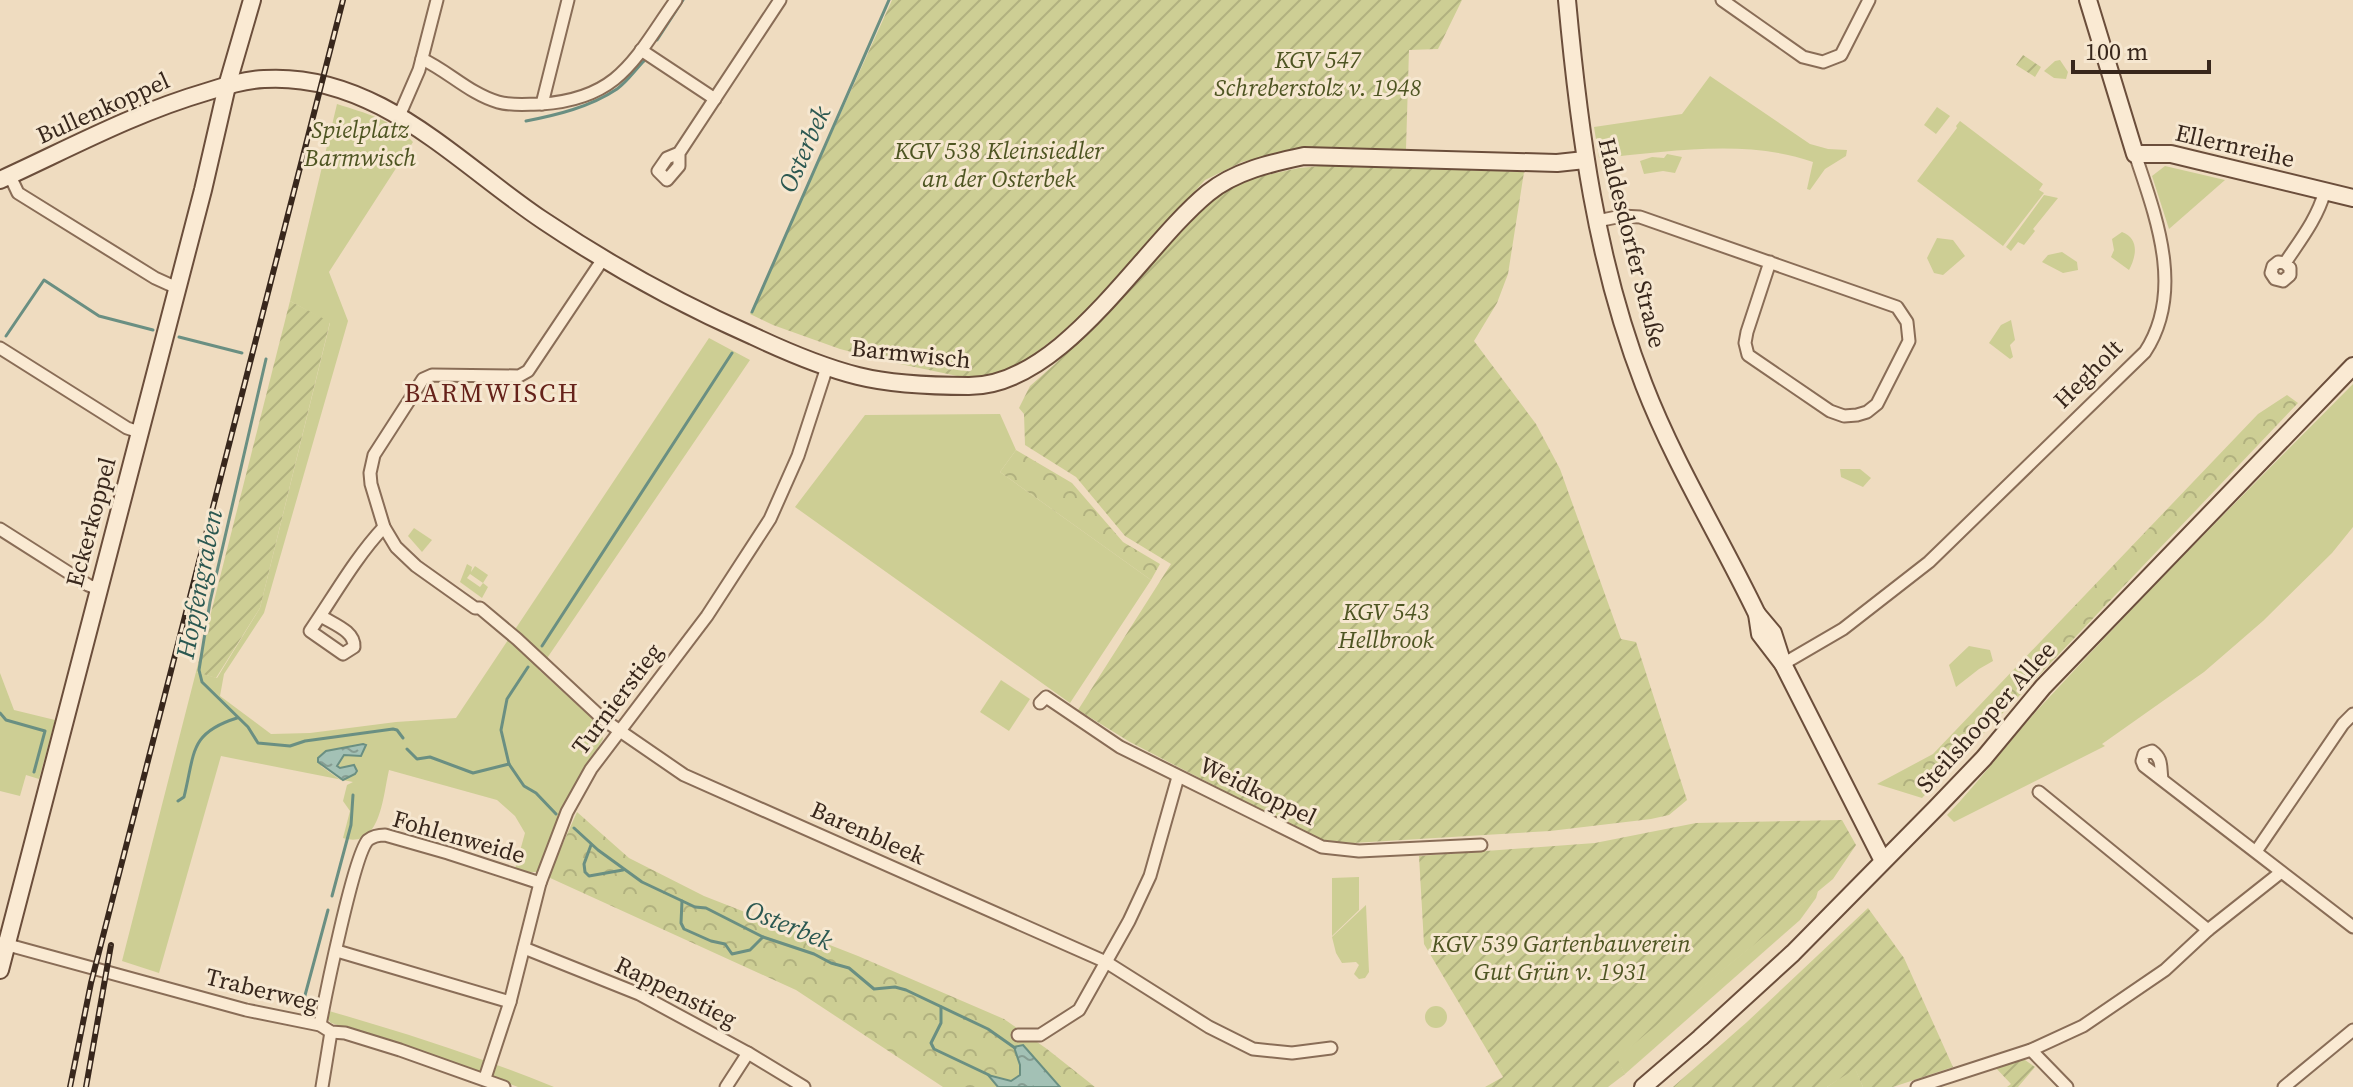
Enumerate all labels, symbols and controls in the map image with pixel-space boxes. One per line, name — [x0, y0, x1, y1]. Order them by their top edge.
scale bar — [2073, 24, 2209, 74]
text: 100 m — [2085, 35, 2148, 68]
park label: KGV 547 Schreberstolz v. 1948 — [1214, 43, 1422, 104]
street label: Bullenkoppel — [31, 64, 174, 152]
water label: Osterbek — [769, 99, 839, 198]
park label: Spielplatz Barmwisch — [303, 113, 416, 174]
street label: Ellernreihe — [2172, 116, 2298, 175]
park label: KGV 538 Kleinsiedler an der Osterbek — [893, 134, 1105, 195]
street label: Haldesdorfer Straße — [1590, 134, 1675, 351]
street label: Barmwisch — [850, 331, 972, 376]
street label: Hegholt — [2046, 332, 2130, 415]
district label: BARMWISCH — [404, 375, 580, 411]
street label: Eckerkoppel — [57, 453, 124, 590]
water label: Hopfengraben — [167, 506, 231, 663]
park label: KGV 543 Hellbrook — [1337, 595, 1435, 656]
street label: Steilshooper Allee — [1909, 634, 2063, 800]
street label: Turnierstieg — [564, 636, 669, 761]
street label: Weidkoppel — [1194, 748, 1322, 833]
street label: Barenbleek — [806, 793, 931, 873]
street label: Fohlenweide — [389, 802, 529, 871]
water label: Osterbek — [740, 891, 839, 959]
park label: KGV 539 Gartenbauverein Gut Grün v. 1931 — [1430, 927, 1691, 988]
street label: Rappenstieg — [610, 948, 743, 1035]
street label: Traberweg — [202, 960, 322, 1019]

